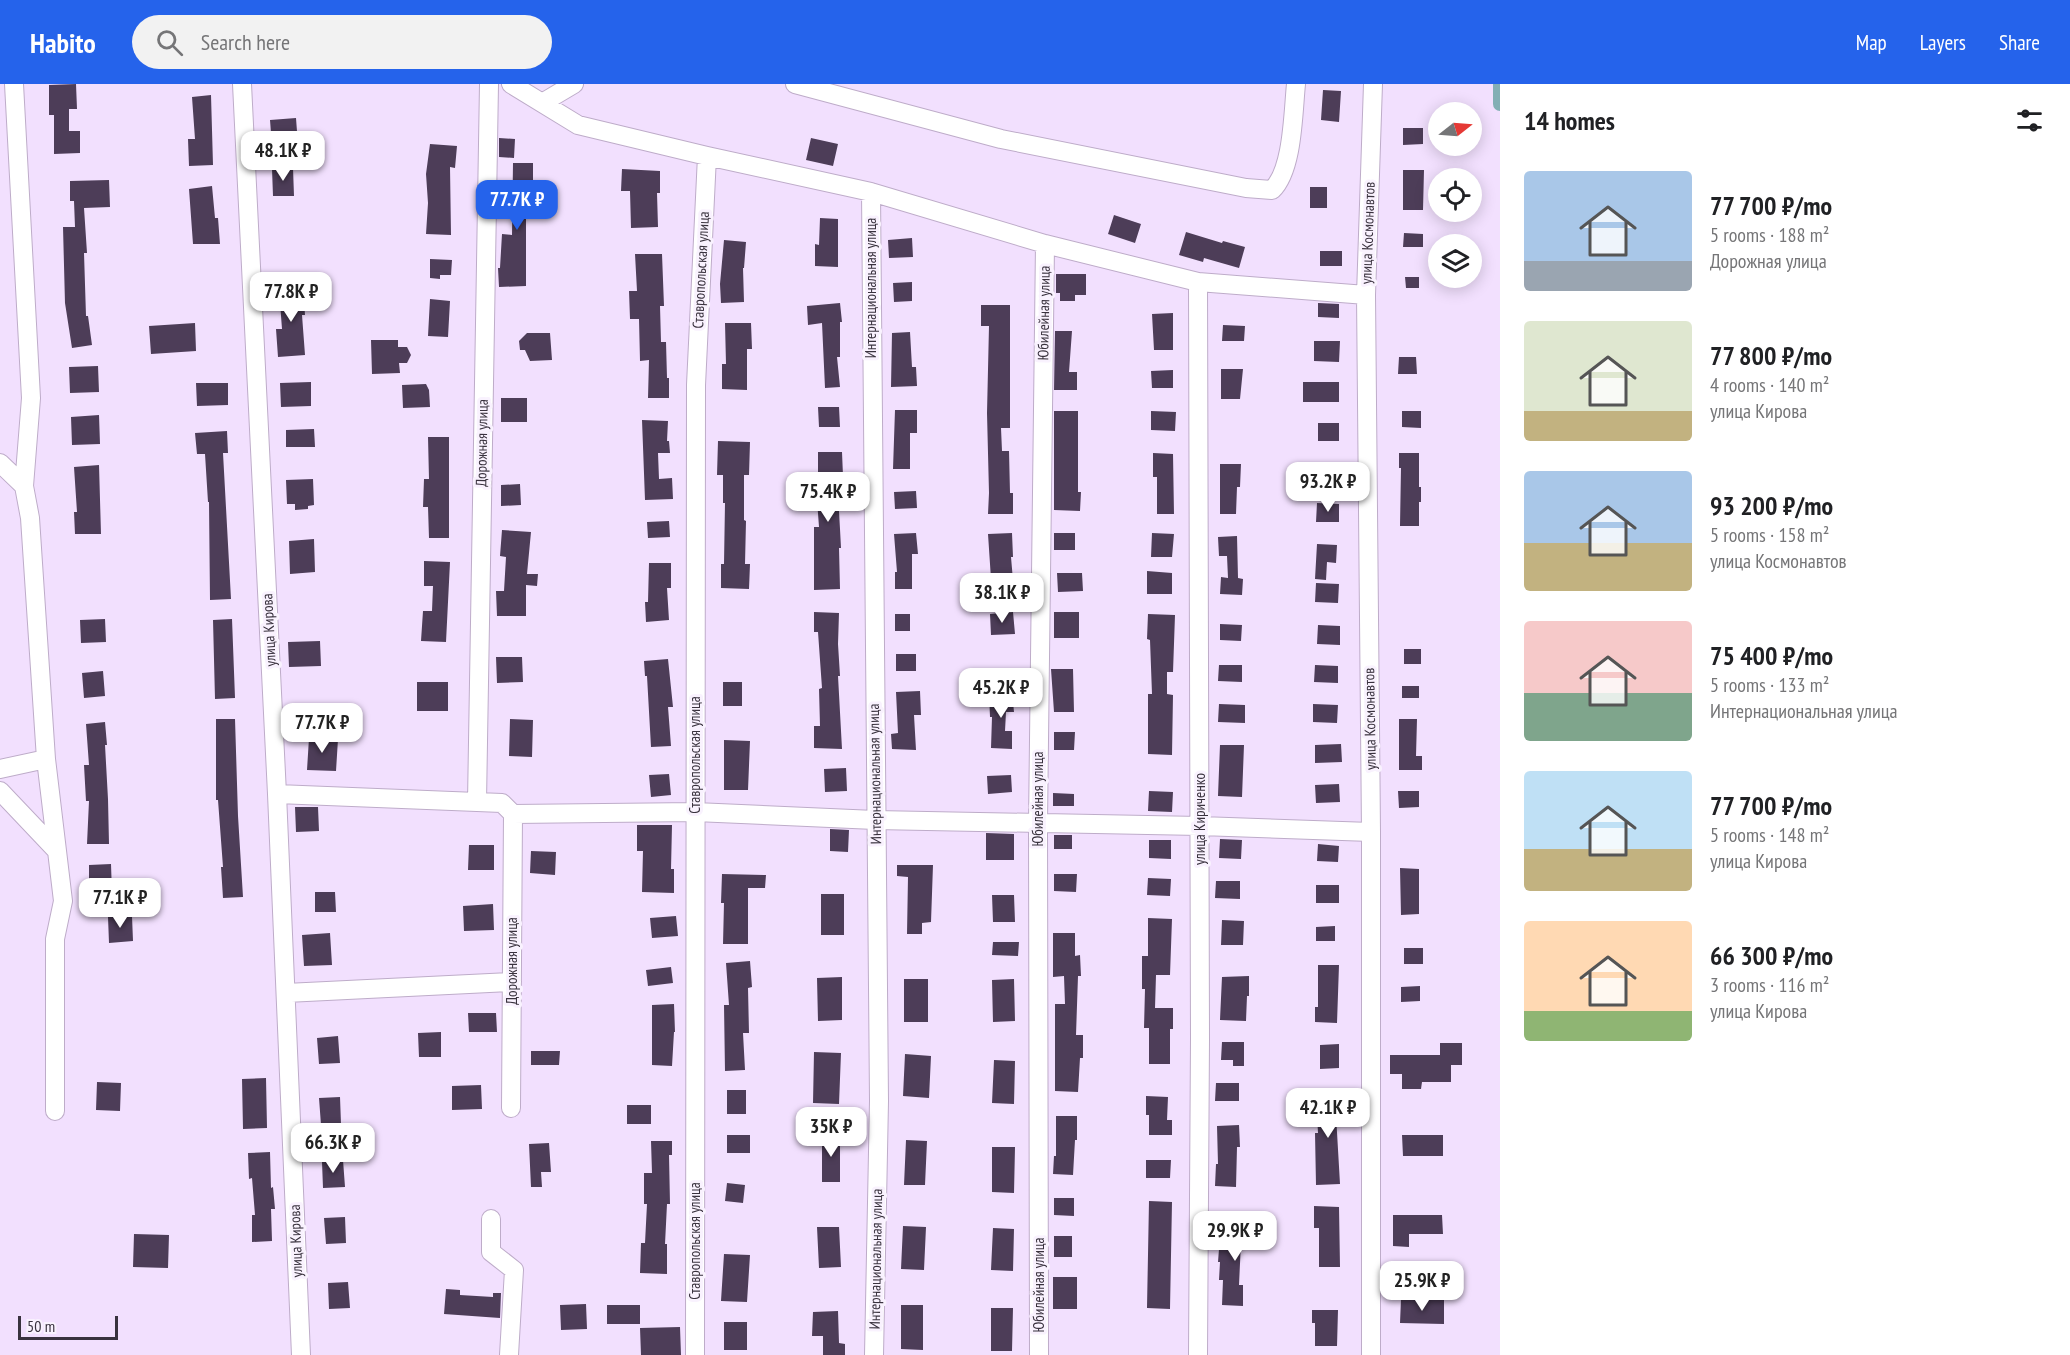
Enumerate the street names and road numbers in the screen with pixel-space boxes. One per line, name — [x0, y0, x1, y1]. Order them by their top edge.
street label: улица Космонавтов — [1356, 181, 1379, 285]
street label: Ставропольская улица — [688, 211, 713, 329]
street label: Интернациональная улица — [861, 218, 880, 358]
street label: Юбилейная улица — [1033, 265, 1054, 361]
street label: Дорожная улица — [471, 399, 492, 487]
street label: улица Кирова — [257, 593, 280, 667]
street label: улица Космонавтов — [1359, 668, 1380, 770]
street label: Ставропольская улица — [685, 696, 704, 814]
street label: Интернациональная улица — [864, 704, 885, 844]
street label: Юбилейная улица — [1028, 752, 1047, 846]
street label: улица Кириченко — [1190, 773, 1209, 865]
street label: Дорожная улица — [502, 917, 521, 1005]
street label: Ставропольская улица — [685, 1182, 704, 1300]
street label: Интернациональная улица — [865, 1189, 886, 1329]
street label: улица Кирова — [285, 1204, 306, 1278]
street label: Юбилейная улица — [1029, 1238, 1048, 1332]

